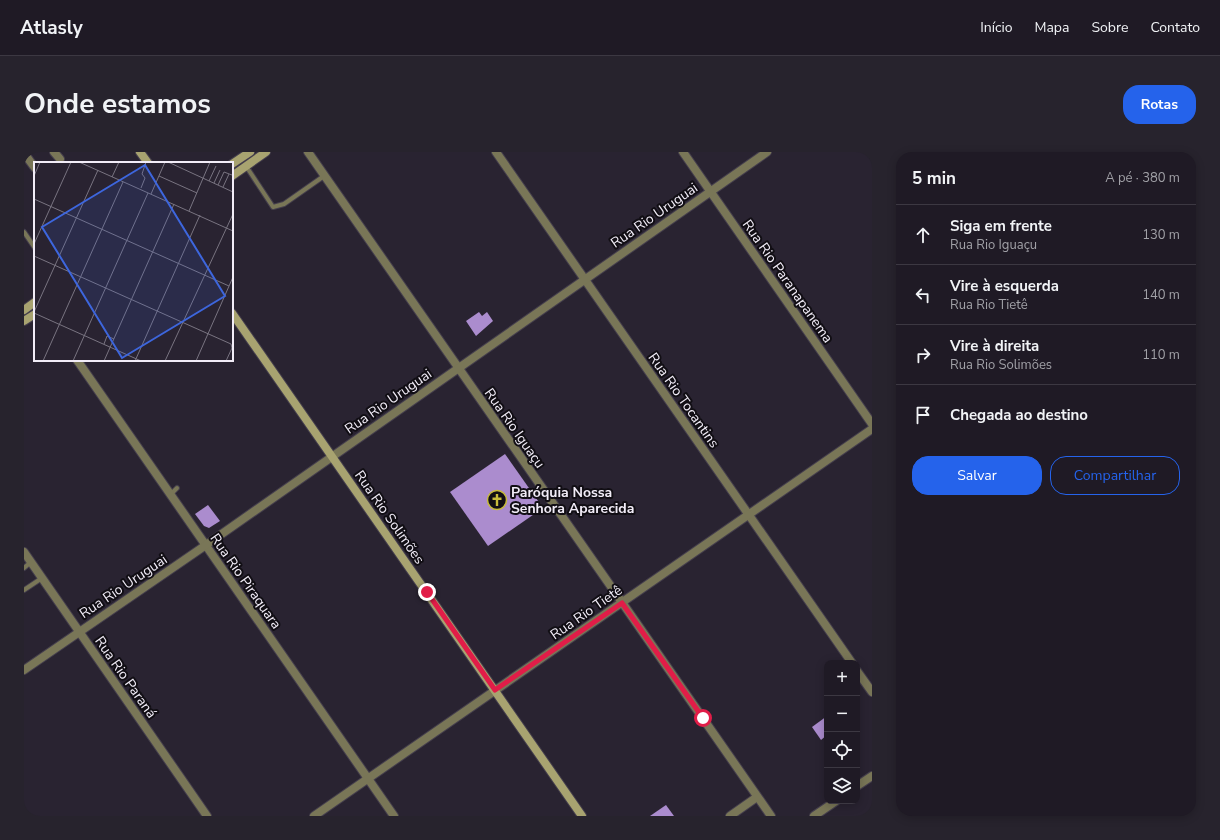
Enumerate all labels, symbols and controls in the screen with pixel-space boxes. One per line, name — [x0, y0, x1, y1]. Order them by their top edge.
text: Atlasly — [20, 15, 83, 41]
text: Início — [980, 18, 1012, 37]
text: Mapa — [1034, 18, 1069, 37]
text: Sobre — [1091, 18, 1128, 37]
text: Contato — [1150, 18, 1200, 37]
text: Onde estamos — [24, 85, 211, 123]
button: Rotas — [1123, 85, 1196, 124]
inset map — [34, 162, 233, 361]
text: 5 min — [912, 167, 956, 190]
text: A pé · 380 m — [1105, 169, 1180, 187]
street label: Rua Rio Uruguai — [607, 178, 702, 252]
street label: Rua Rio Paranapanema — [738, 216, 837, 347]
text: Siga em frente — [950, 216, 1052, 236]
icon: ahead — [912, 224, 934, 246]
text: 130 m — [1142, 226, 1180, 244]
text: Rua Rio Iguaçu — [950, 236, 1037, 254]
text: Vire à esquerda — [950, 276, 1059, 296]
icon: left — [912, 284, 934, 306]
text: 140 m — [1142, 286, 1180, 304]
text: Rua Rio Tietê — [950, 296, 1028, 314]
text: Vire à direita — [950, 336, 1039, 356]
icon: right — [912, 344, 934, 366]
text: 110 m — [1142, 346, 1180, 364]
street label: Rua Rio Tocantins — [644, 349, 724, 452]
text: Rua Rio Solimões — [950, 356, 1052, 374]
street label: Rua Rio Uruguai — [341, 364, 436, 438]
street label: Rua Rio Iguaçu — [480, 384, 549, 472]
icon: arrive — [912, 404, 934, 426]
text: Chegada ao destino — [950, 405, 1088, 425]
button: Salvar — [912, 456, 1042, 495]
button: Compartilhar — [1050, 456, 1180, 495]
street label: Rua Rio Solimões — [350, 467, 429, 568]
place label: Paróquia Nossa Senhora Aparecida — [511, 483, 634, 518]
church icon: Paróquia Nossa Senhora Aparecida — [486, 489, 508, 511]
street label: Rua Rio Piraquara — [206, 530, 286, 633]
street label: Rua Rio Uruguai — [76, 550, 171, 623]
street label: Rua Rio Tietê — [547, 581, 626, 644]
route end — [418, 583, 436, 601]
street label: Rua Rio Paraná — [90, 633, 161, 722]
map controls — [824, 660, 860, 804]
button: + — [824, 660, 860, 696]
button: − — [824, 696, 860, 732]
route start — [694, 709, 712, 727]
button: locate — [824, 732, 860, 768]
button: layers — [824, 768, 860, 804]

